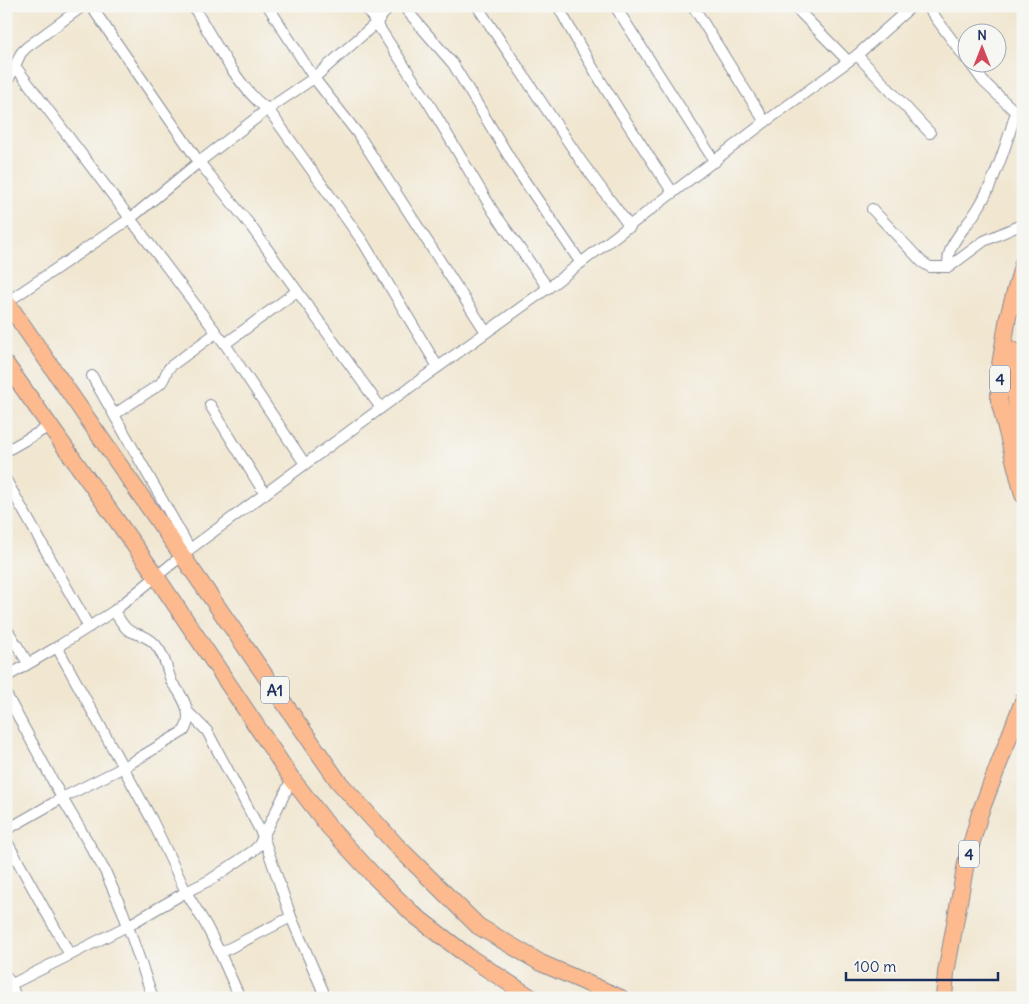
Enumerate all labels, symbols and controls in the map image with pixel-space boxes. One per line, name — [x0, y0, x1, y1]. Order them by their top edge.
north arrow — [956, 22, 1006, 72]
text: N — [977, 26, 987, 44]
road number: 4 — [990, 366, 1010, 392]
road number: A1 — [261, 676, 289, 704]
road number: 4 — [959, 841, 979, 868]
scale bar — [846, 949, 999, 981]
text: 100 m — [854, 957, 896, 976]

